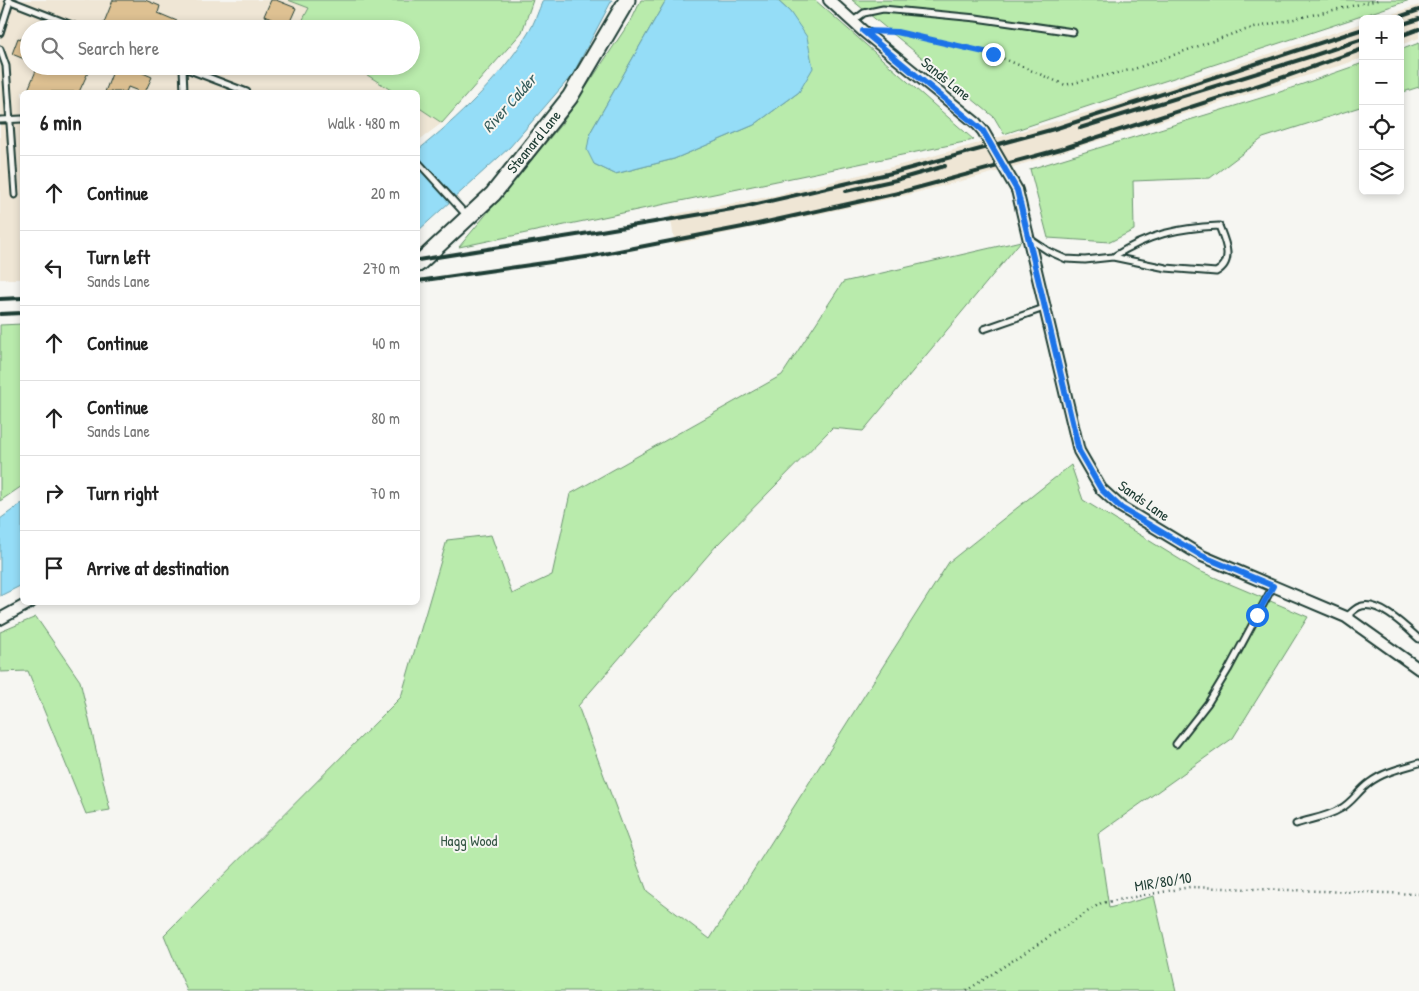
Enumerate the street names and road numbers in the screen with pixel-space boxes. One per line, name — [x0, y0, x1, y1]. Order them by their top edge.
street label: Sands Lane — [917, 52, 976, 105]
street label: Steanard Lane — [502, 106, 566, 178]
street label: Sands Lane — [1114, 475, 1174, 526]
street label: MIR/80/10 — [1133, 867, 1193, 896]

